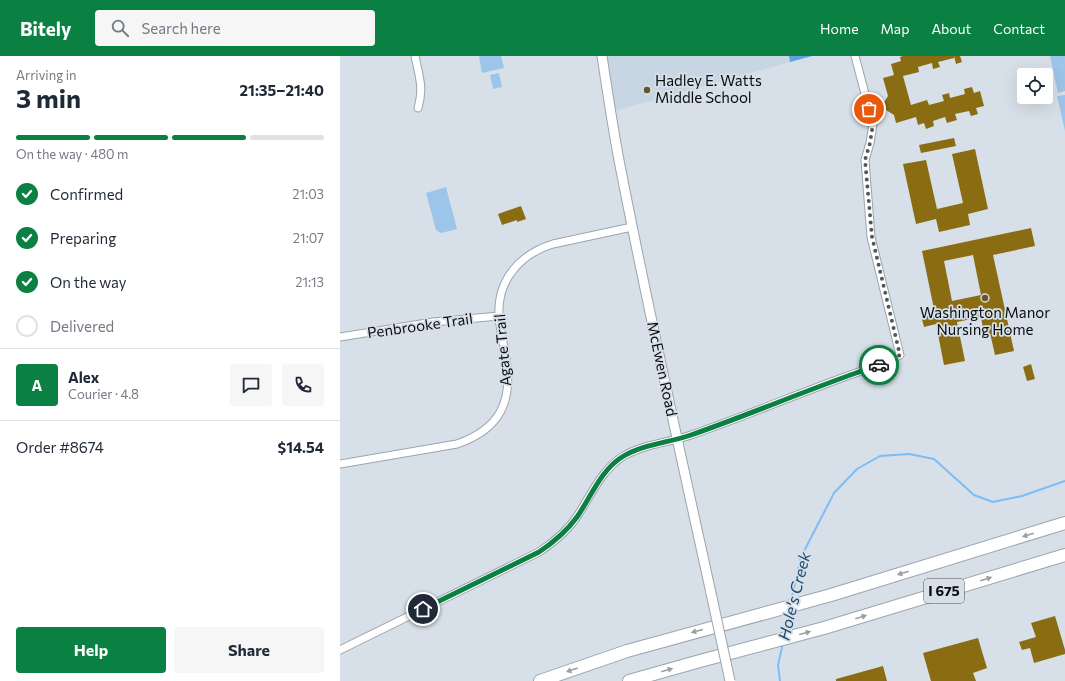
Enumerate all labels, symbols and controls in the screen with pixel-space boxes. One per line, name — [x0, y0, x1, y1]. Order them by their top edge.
search box — [95, 10, 375, 46]
text: Bitely — [20, 17, 71, 40]
icon: search — [109, 17, 131, 39]
text: Search here — [141, 19, 221, 37]
text: Home — [820, 20, 859, 37]
text: Map — [881, 20, 909, 37]
text: About — [931, 20, 971, 37]
text: Contact — [993, 20, 1045, 37]
text: Arriving in — [16, 67, 76, 83]
map controls — [1017, 68, 1053, 104]
button: locate — [1017, 68, 1053, 104]
place label: Hadley E. Watts Middle School — [655, 71, 762, 106]
text: 21:35–21:40 — [240, 81, 324, 99]
text: 3 min — [16, 82, 81, 113]
marker: Hadley E. Watts Middle School — [642, 85, 652, 95]
pin — [852, 92, 886, 126]
icon: bag — [858, 98, 880, 120]
text: On the way · 480 m — [16, 146, 128, 162]
icon: check — [16, 183, 38, 205]
text: Confirmed — [50, 185, 123, 203]
text: 21:03 — [292, 186, 324, 202]
icon: check — [16, 227, 38, 249]
text: Preparing — [50, 229, 116, 247]
text: 21:07 — [293, 230, 324, 246]
icon: check — [16, 271, 38, 293]
text: On the way — [50, 273, 127, 291]
text: 21:13 — [295, 274, 324, 290]
marker: Washington Manor Nursing Home — [980, 293, 990, 303]
place label: Washington Manor Nursing Home — [920, 303, 1050, 338]
street label: Penbrooke Trail — [366, 309, 474, 341]
street label: Agate Trail — [490, 313, 514, 387]
text: Delivered — [50, 317, 114, 335]
street label: McEwen Road — [644, 320, 682, 418]
courier — [859, 345, 899, 385]
icon: car — [868, 354, 890, 376]
button: chat — [230, 364, 272, 406]
button: phone — [282, 364, 324, 406]
text: Alex — [68, 368, 99, 386]
text: A — [32, 376, 42, 394]
text: Courier · 4.8 — [68, 386, 139, 402]
text: Order #8674 — [16, 438, 104, 456]
text: $14.54 — [278, 438, 324, 456]
one-way arrow — [1021, 532, 1033, 538]
water label: Hole's Creek — [773, 549, 814, 642]
one-way arrow — [897, 570, 909, 576]
one-way arrow — [980, 576, 992, 582]
road number: I 675 — [924, 579, 964, 603]
pin — [406, 592, 440, 626]
icon: home — [412, 598, 434, 620]
one-way arrow — [856, 614, 868, 620]
button: Help — [16, 627, 166, 673]
button: Share — [174, 627, 324, 673]
one-way arrow — [690, 629, 703, 635]
one-way arrow — [800, 630, 812, 636]
one-way arrow — [566, 667, 578, 673]
one-way arrow — [661, 667, 673, 673]

